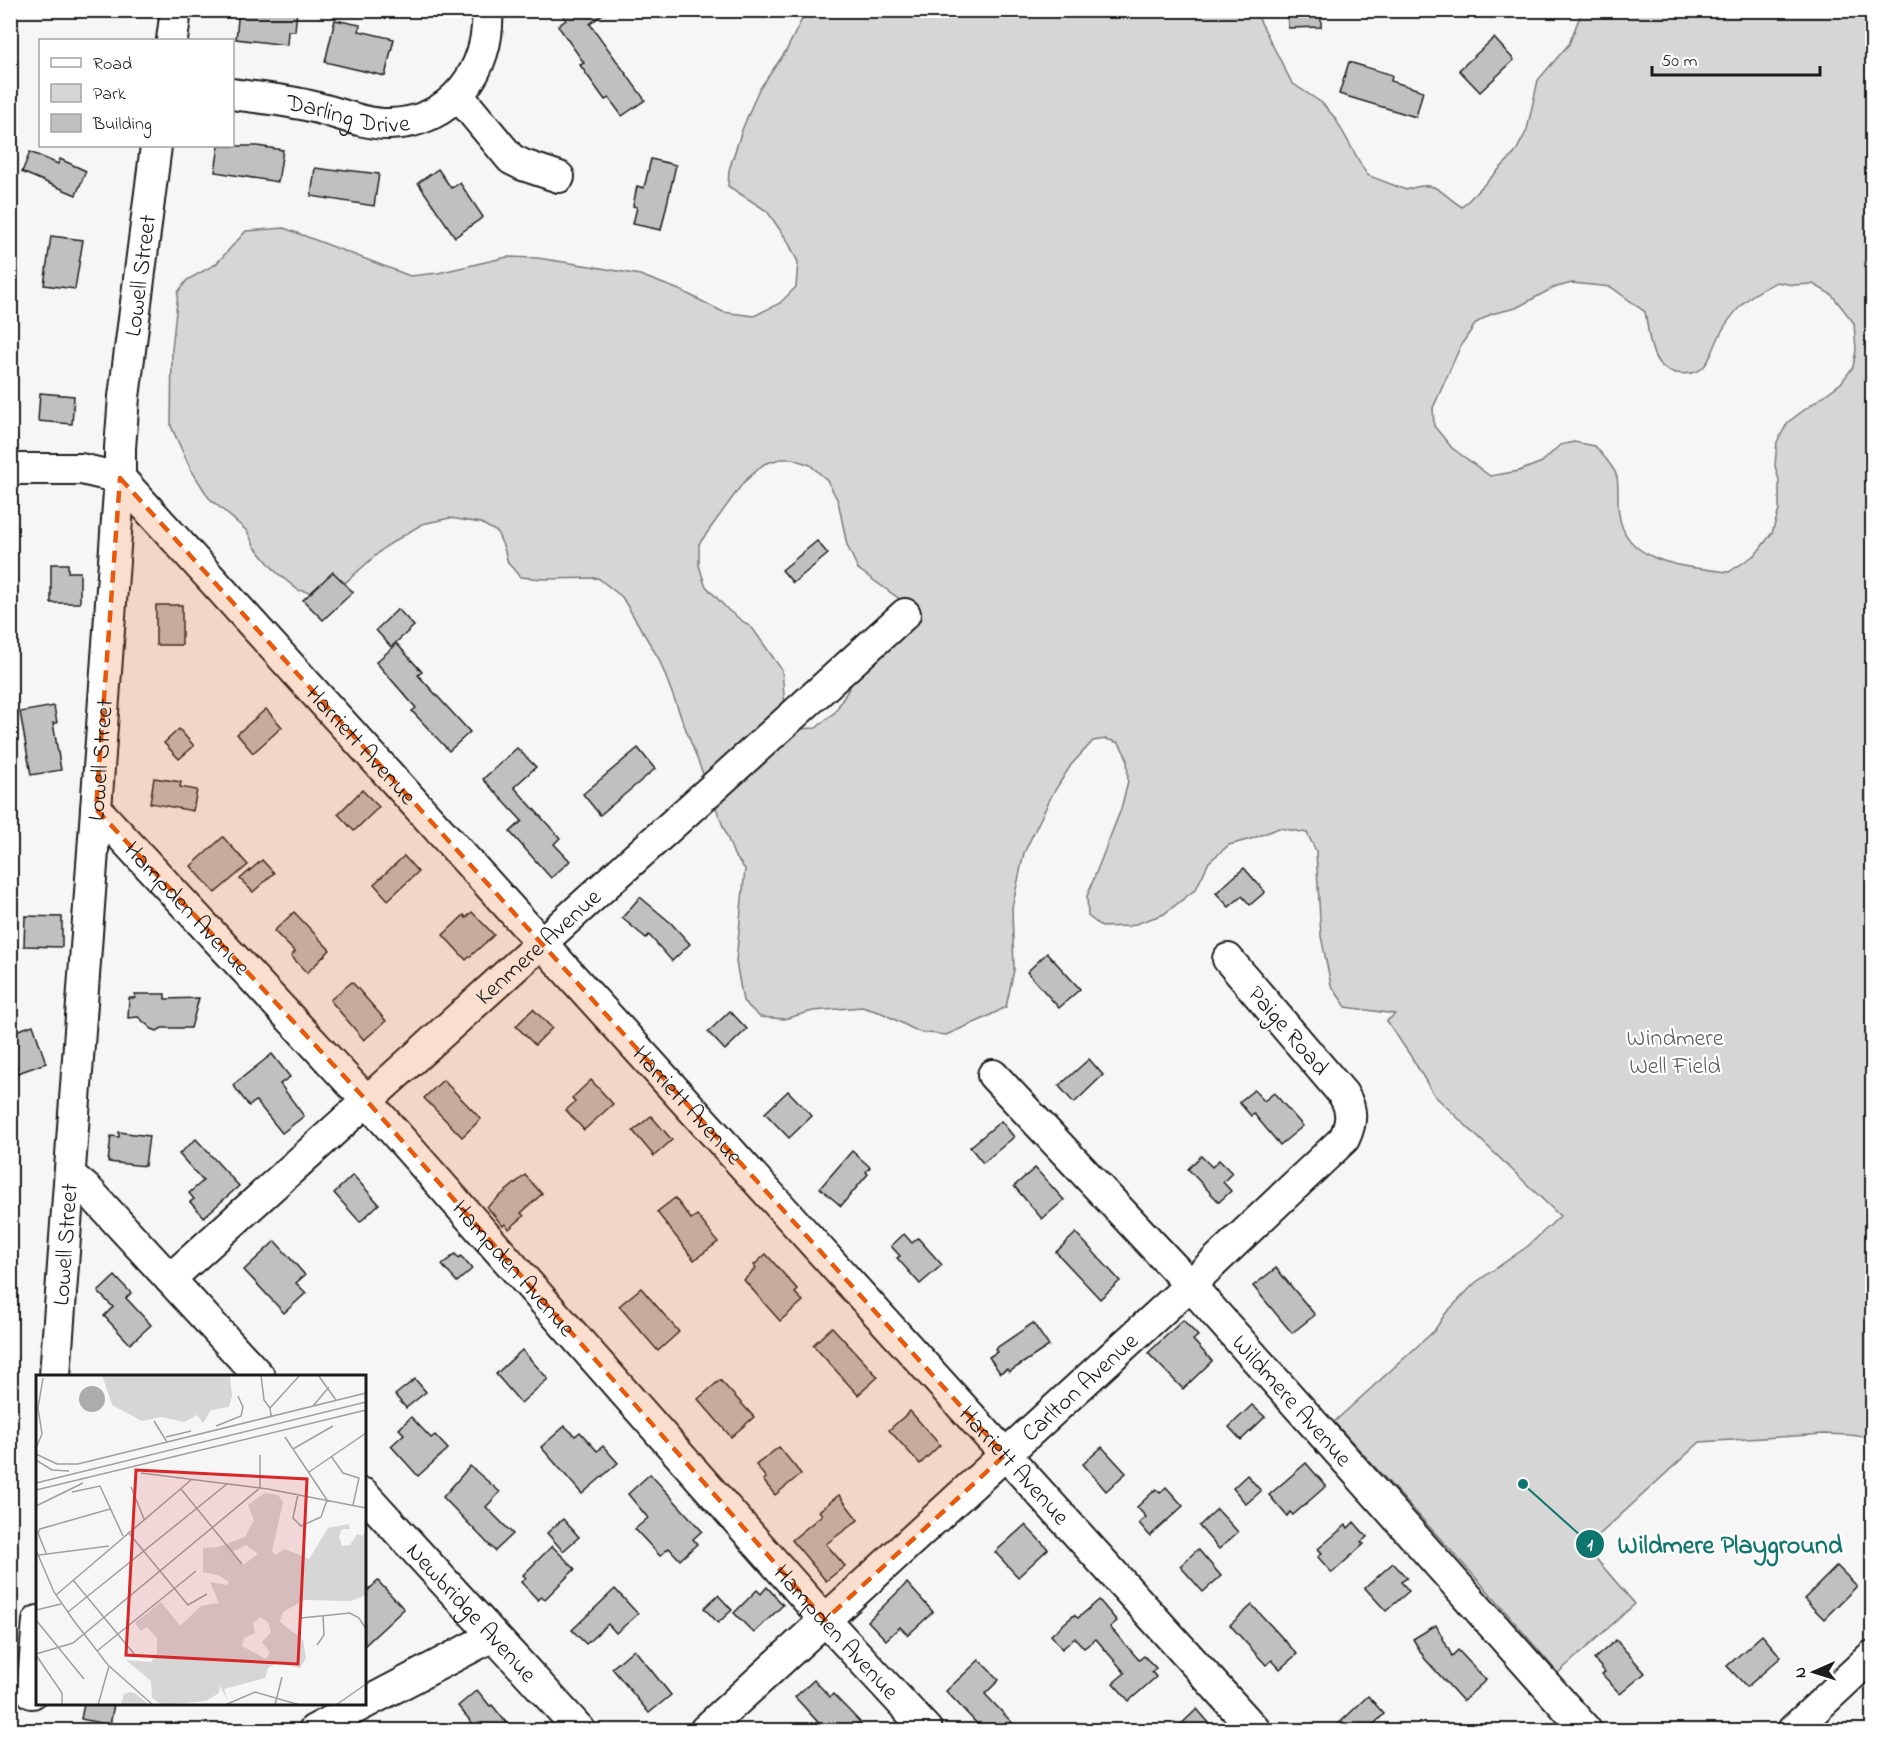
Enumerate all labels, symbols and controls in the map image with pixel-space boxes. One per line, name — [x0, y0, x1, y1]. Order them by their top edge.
legend — [39, 39, 234, 147]
scale bar — [1652, 39, 1820, 77]
text: 50 m — [1661, 49, 1698, 75]
text: Road — [93, 52, 132, 78]
text: Park — [93, 82, 126, 108]
street label: Darling Drive — [282, 86, 413, 144]
text: Building — [92, 112, 152, 139]
street label: Lowell Street — [117, 213, 167, 339]
street label: Harriett Avenue — [296, 679, 424, 814]
street label: Lowell Street — [80, 697, 124, 822]
street label: Hampden Avenue — [114, 835, 258, 985]
street label: Kenmere Avenue — [469, 881, 611, 1015]
street label: Paige Road — [1238, 979, 1337, 1085]
park label: Windmere Well Field — [1626, 1022, 1724, 1085]
street label: Harriett Avenue — [623, 1039, 750, 1174]
street label: Lowell Street — [45, 1182, 89, 1307]
street label: Hampden Avenue — [442, 1193, 583, 1346]
street label: Carlton Avenue — [1015, 1325, 1147, 1451]
street label: Wildmere Avenue — [1222, 1328, 1359, 1476]
inset map — [36, 1375, 366, 1705]
street label: Harriett Avenue — [949, 1399, 1077, 1534]
callout: Wildmere Playground — [1575, 1522, 1854, 1566]
text: Wildmere Playground — [1617, 1528, 1843, 1567]
text: 1 — [1587, 1533, 1593, 1559]
street label: Newbridge Avenue — [397, 1536, 544, 1692]
street label: Hampden Avenue — [764, 1558, 906, 1709]
north arrow — [1784, 1642, 1844, 1702]
text: N — [1789, 1666, 1813, 1679]

